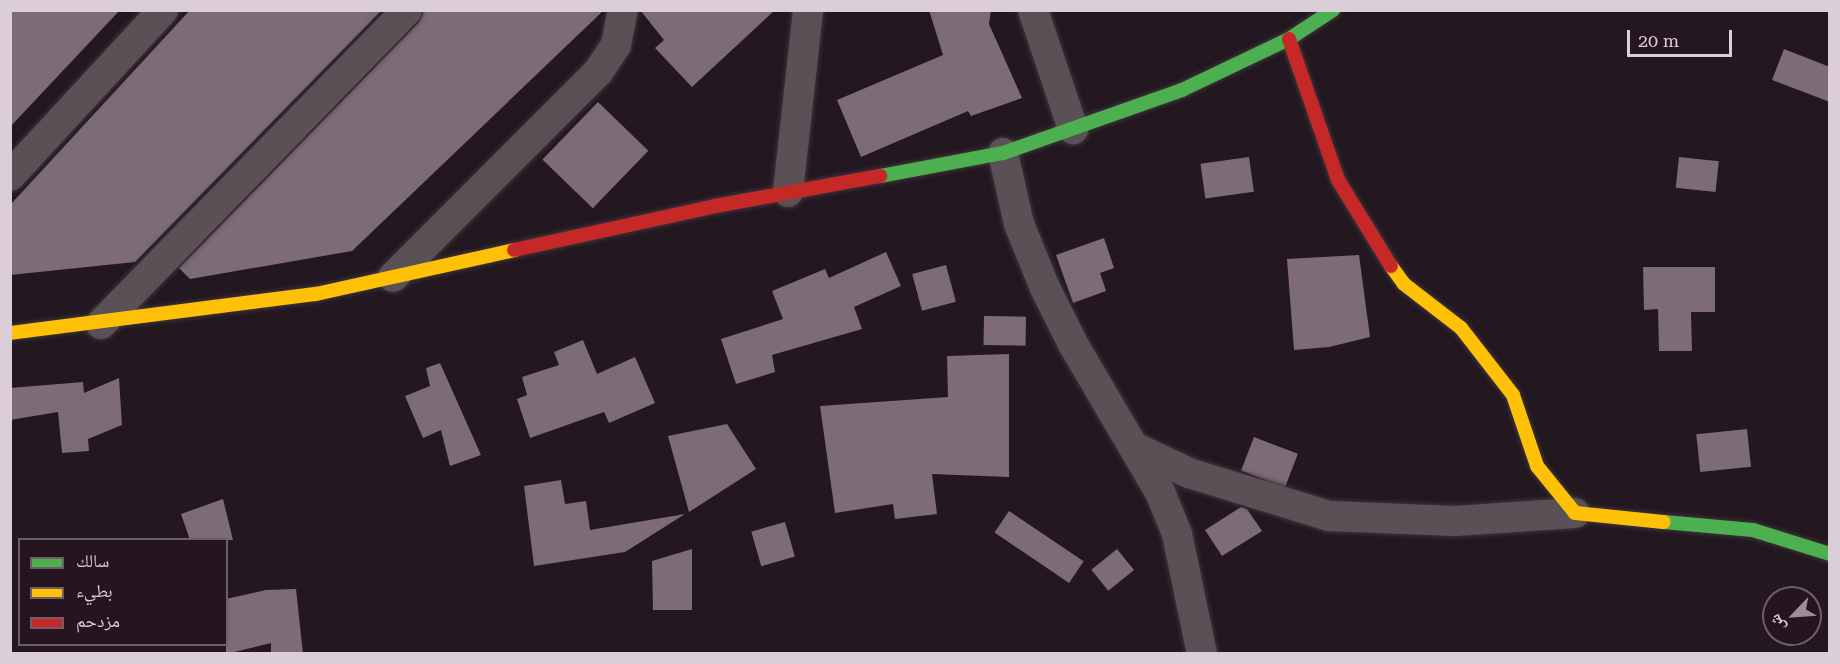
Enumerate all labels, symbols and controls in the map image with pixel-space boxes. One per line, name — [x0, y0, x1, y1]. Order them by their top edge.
scale bar — [1630, 18, 1735, 56]
text: 20 m — [1638, 30, 1679, 51]
legend — [18, 538, 228, 646]
text: سالك — [76, 550, 109, 571]
text: بطيء — [76, 580, 113, 601]
north arrow — [1762, 586, 1822, 646]
text: مزدحم — [76, 610, 120, 631]
text: ش — [1765, 611, 1789, 635]

